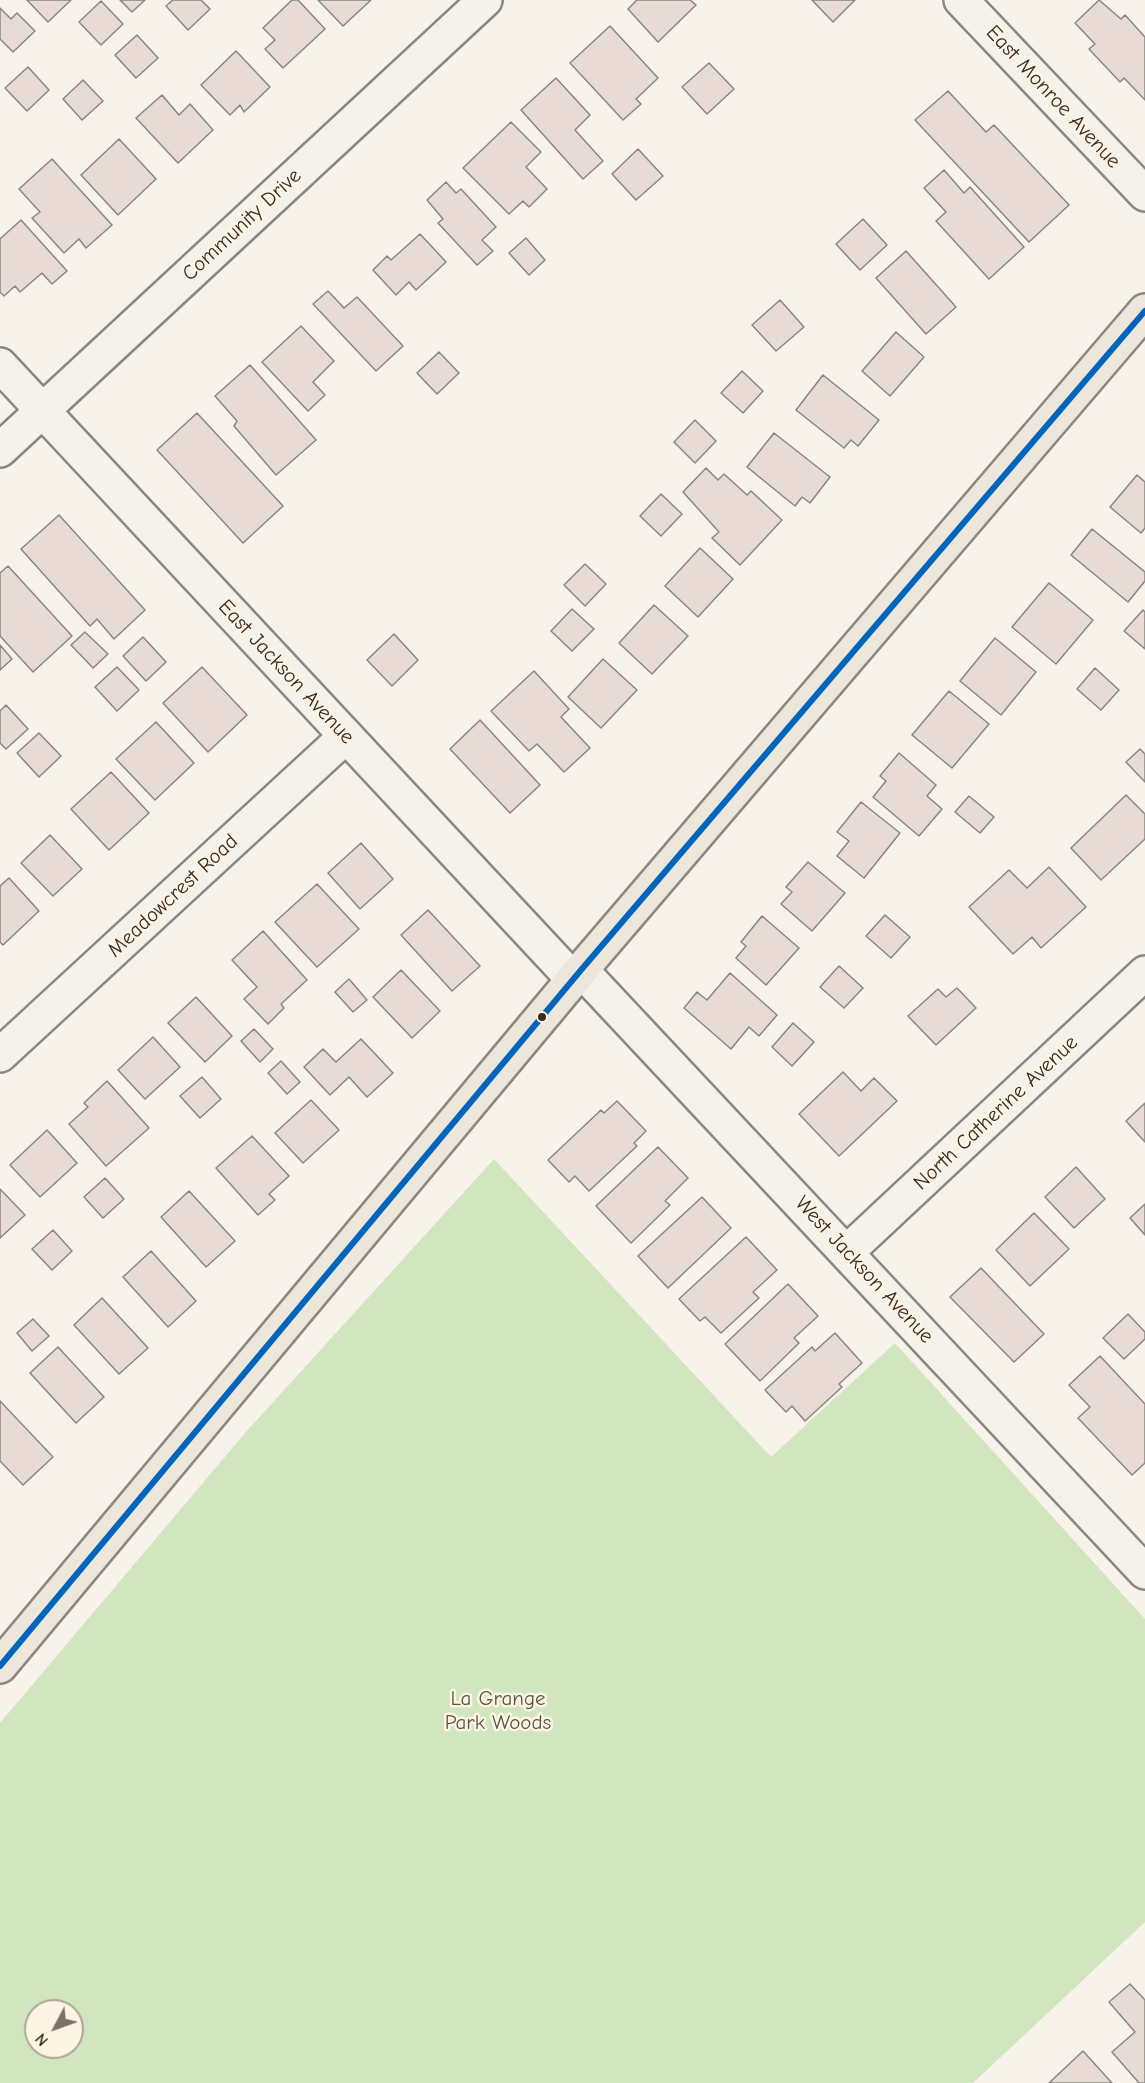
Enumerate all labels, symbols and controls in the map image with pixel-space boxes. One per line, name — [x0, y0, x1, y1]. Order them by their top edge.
street label: East Monroe Avenue — [980, 20, 1126, 174]
street label: Community Drive — [177, 163, 307, 287]
street label: East Jackson Avenue — [213, 595, 359, 749]
street label: Meadowcrest Road — [103, 829, 243, 963]
unlabelled marker — [536, 1011, 548, 1023]
street label: North Catherine Avenue — [909, 1030, 1083, 1196]
street label: West Jackson Avenue — [789, 1191, 939, 1349]
park label: La Grange Park Woods — [445, 1686, 551, 1736]
north arrow — [24, 1999, 84, 2059]
text: N — [32, 2030, 52, 2049]

